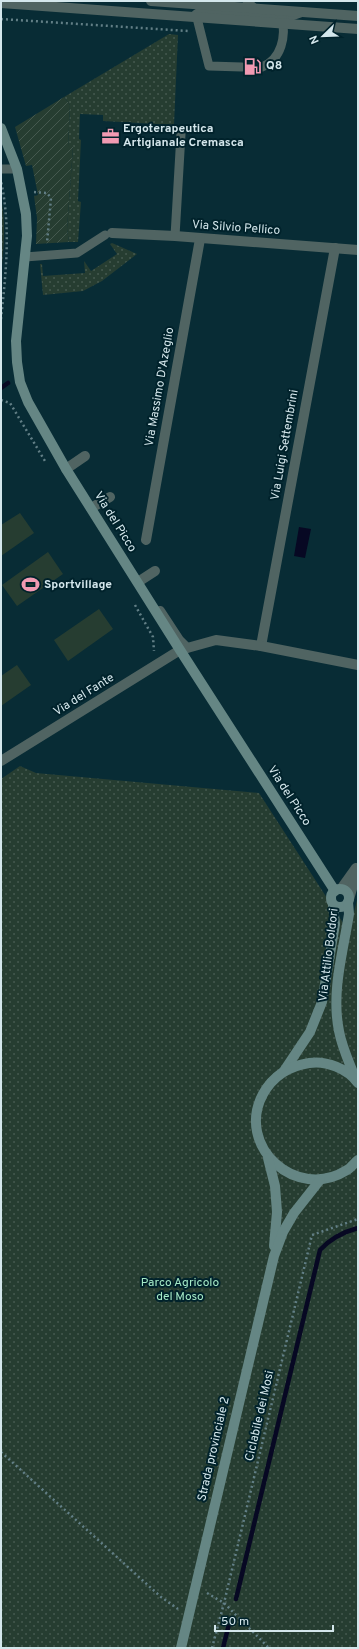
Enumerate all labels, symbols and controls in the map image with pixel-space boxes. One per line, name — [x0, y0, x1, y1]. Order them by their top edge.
north arrow — [303, 16, 343, 56]
text: N — [307, 33, 323, 46]
fuel station icon: Q8 — [243, 56, 263, 76]
place label: Q8 — [266, 58, 282, 74]
place label: Ergoterapeutica Artigianale Cremasca — [123, 121, 244, 151]
office icon: Ergoterapeutica Artigianale Cremasca — [100, 126, 120, 146]
street label: Via Silvio Pellico — [191, 217, 281, 239]
street label: Via Massimo D'Azeglio — [142, 326, 178, 448]
street label: Via Luigi Settembrini — [267, 388, 303, 502]
street label: Via del Picco — [90, 489, 140, 556]
sports icon: Sportvillage — [21, 575, 41, 595]
place label: Sportvillage — [44, 577, 112, 593]
street label: Via del Fante — [51, 670, 117, 720]
street label: Via del Picco — [264, 763, 315, 829]
street label: Via Attilio Boldori — [315, 907, 343, 1003]
park label: Parco Agricolo del Moso — [141, 1275, 220, 1305]
street label: Ciclabile dei Mosi — [242, 1369, 278, 1463]
street label: Strada provinciale 2 — [194, 1395, 234, 1503]
scale bar — [215, 1607, 333, 1633]
text: 50 m — [221, 1614, 249, 1630]

